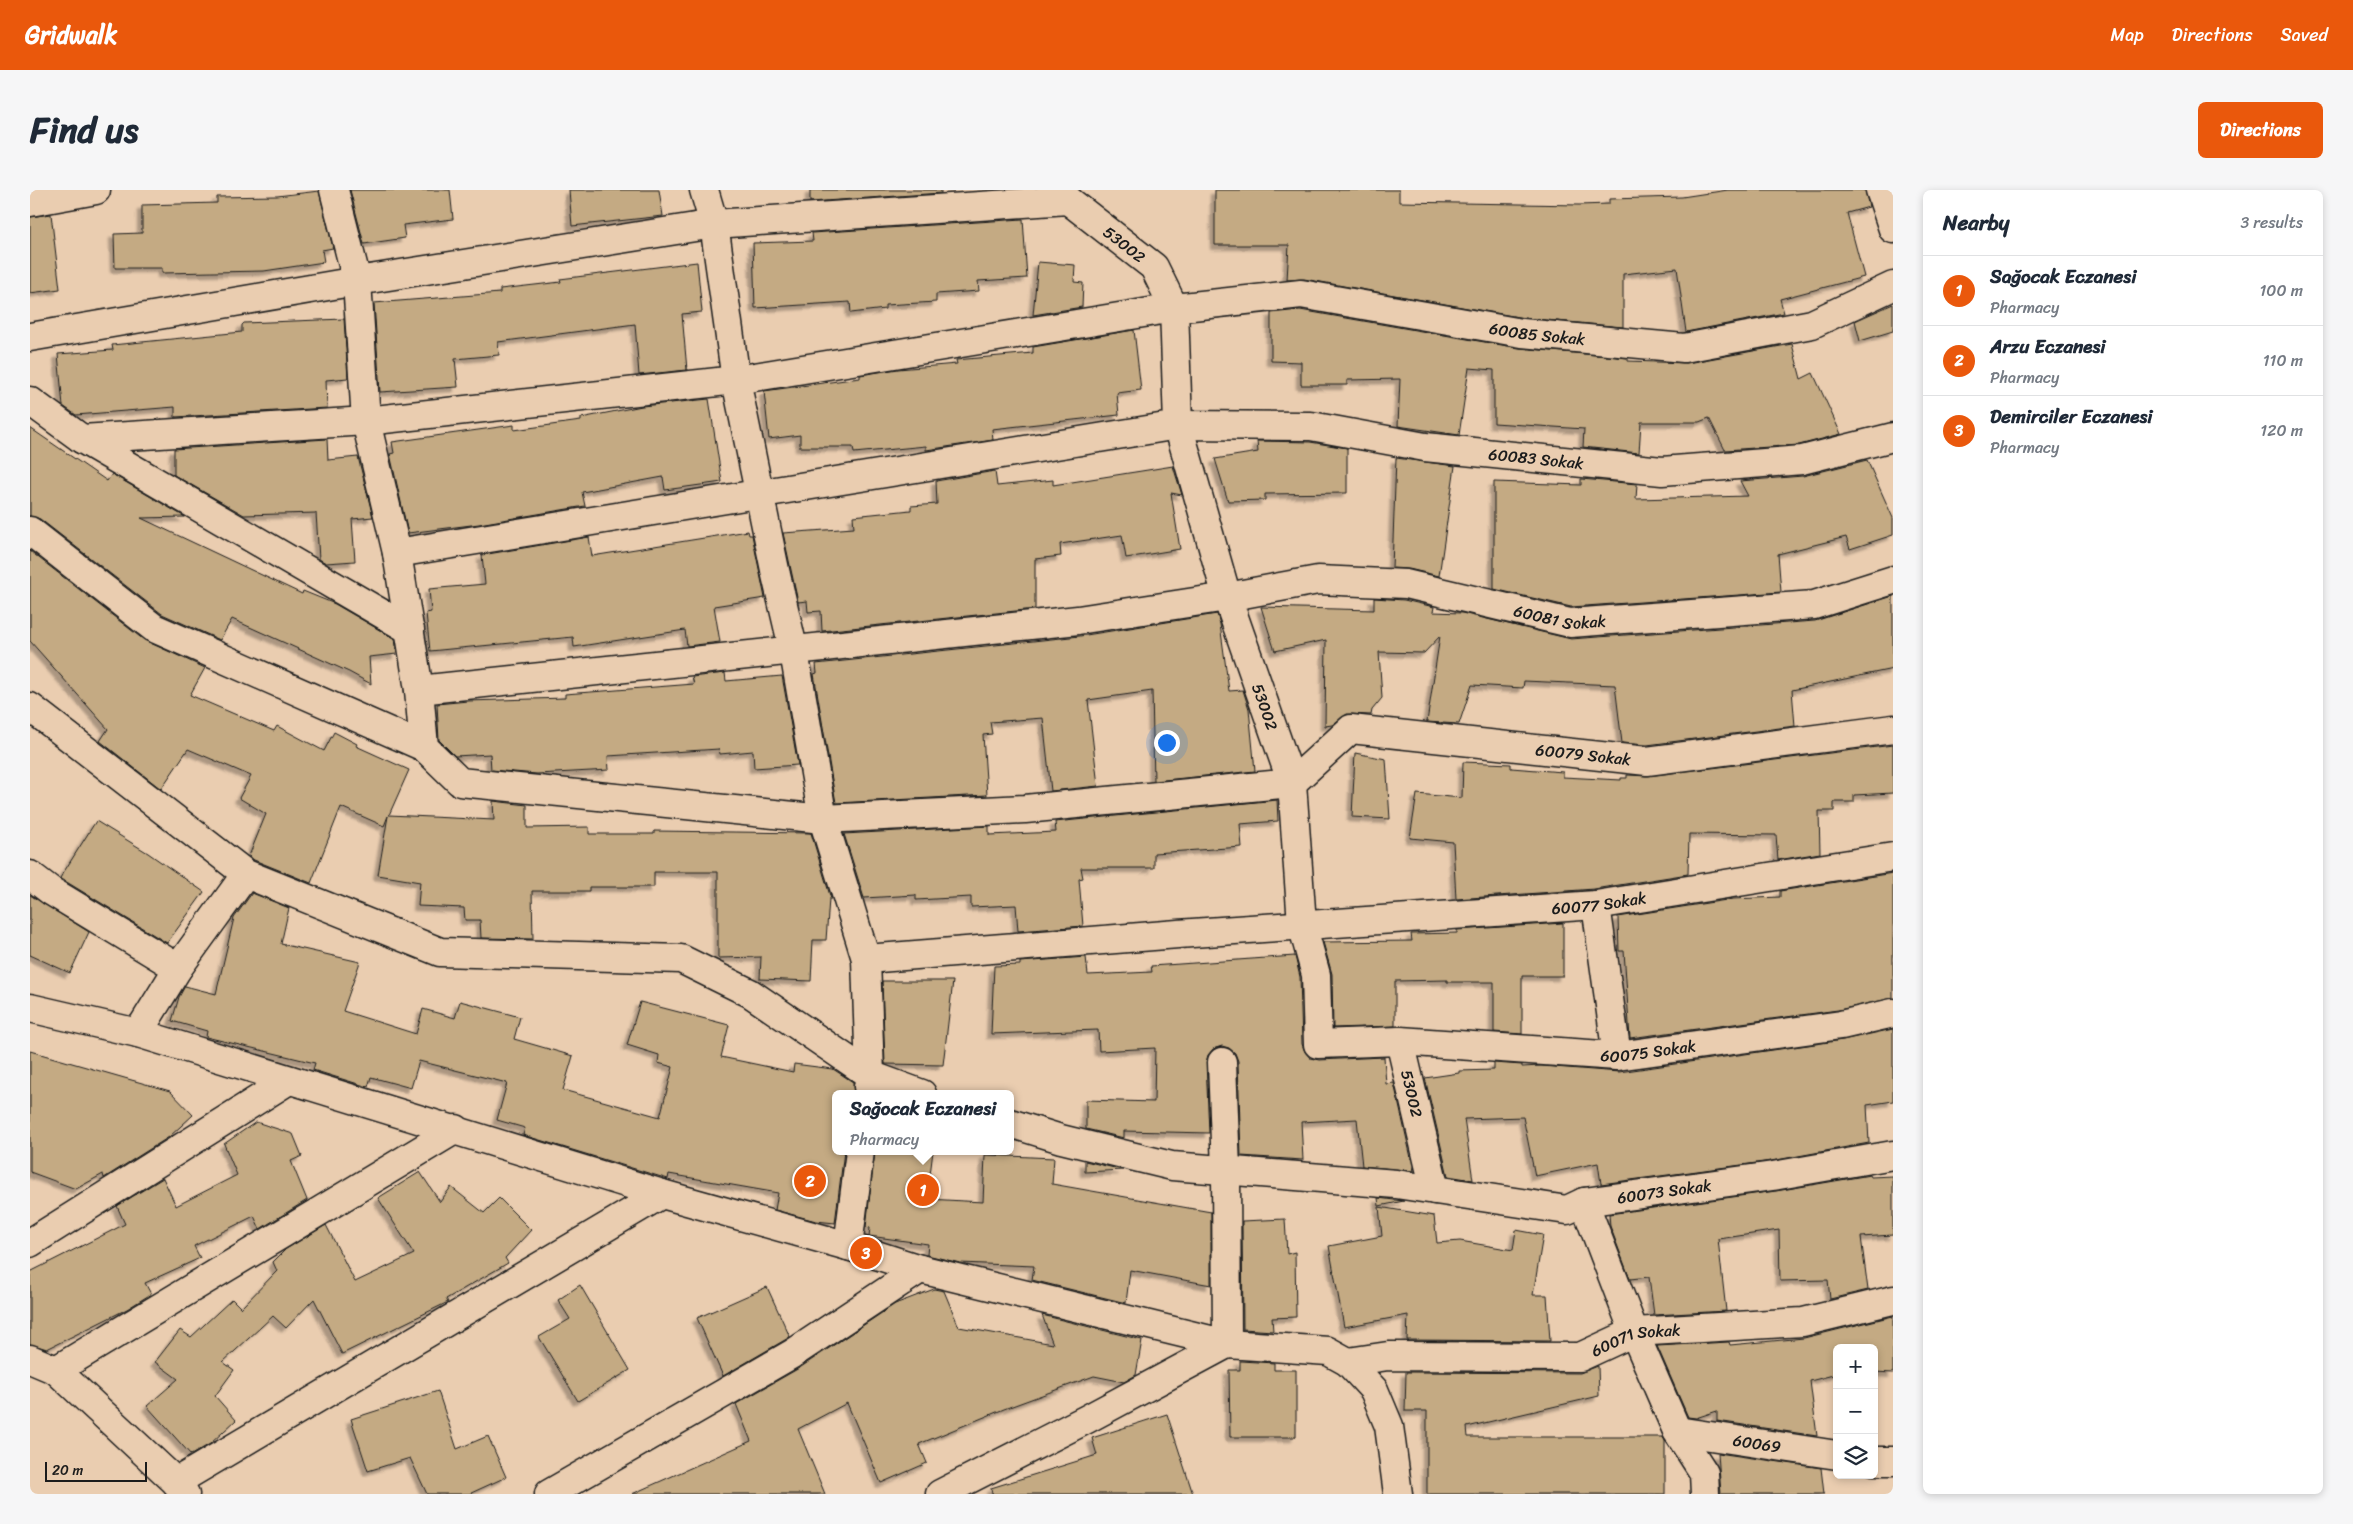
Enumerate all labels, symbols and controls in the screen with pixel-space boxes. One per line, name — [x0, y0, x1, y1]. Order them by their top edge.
text: Gridwalk — [25, 14, 117, 56]
text: Map — [2111, 19, 2144, 51]
text: Directions — [2172, 19, 2253, 51]
text: Saved — [2281, 19, 2328, 51]
text: Find us — [30, 99, 138, 161]
button: Directions — [2198, 102, 2323, 158]
text: Nearby — [1943, 204, 2009, 242]
text: 3 results — [2240, 208, 2303, 237]
street label: 53002 — [1096, 218, 1152, 271]
text: Sağocak Eczanesi — [1990, 260, 2136, 293]
text: 1 — [1956, 276, 1962, 305]
text: 100 m — [2259, 276, 2303, 305]
text: Pharmacy — [1990, 293, 2059, 322]
street label: 60085 Sokak — [1487, 313, 1587, 354]
text: Arzu Eczanesi — [1990, 330, 2105, 363]
text: 2 — [1954, 346, 1964, 375]
text: 110 m — [2263, 346, 2303, 375]
text: Pharmacy — [1990, 363, 2059, 392]
text: Demirciler Eczanesi — [1990, 400, 2152, 433]
text: 3 — [1955, 416, 1963, 445]
text: 120 m — [2260, 416, 2303, 445]
text: Pharmacy — [1990, 433, 2059, 462]
street label: 60083 Sokak — [1487, 440, 1585, 478]
street label: 60081 Sokak — [1511, 596, 1607, 638]
street label: 53002 — [1243, 679, 1286, 734]
your location — [1154, 730, 1180, 756]
street label: 60079 Sokak — [1534, 735, 1633, 774]
street label: 60077 Sokak — [1551, 883, 1649, 923]
street label: 60075 Sokak — [1600, 1031, 1698, 1071]
street label: 53002 — [1392, 1067, 1431, 1120]
popup — [832, 1090, 1014, 1155]
text: Sağocak Eczanesi — [850, 1092, 996, 1125]
text: Pharmacy — [850, 1125, 919, 1154]
pin: 2 — [794, 1162, 826, 1200]
pin: 1 — [907, 1171, 939, 1209]
street label: 60073 Sokak — [1615, 1171, 1714, 1212]
pin: 3 — [850, 1234, 882, 1272]
street label: 60071 Sokak — [1586, 1315, 1682, 1365]
map controls — [1833, 1344, 1878, 1479]
button: + — [1833, 1344, 1878, 1389]
button: − — [1833, 1389, 1878, 1434]
street label: 60069 — [1731, 1426, 1783, 1461]
button: layers — [1833, 1434, 1878, 1479]
text: 20 m — [52, 1458, 83, 1483]
scale bar — [45, 1459, 148, 1482]

